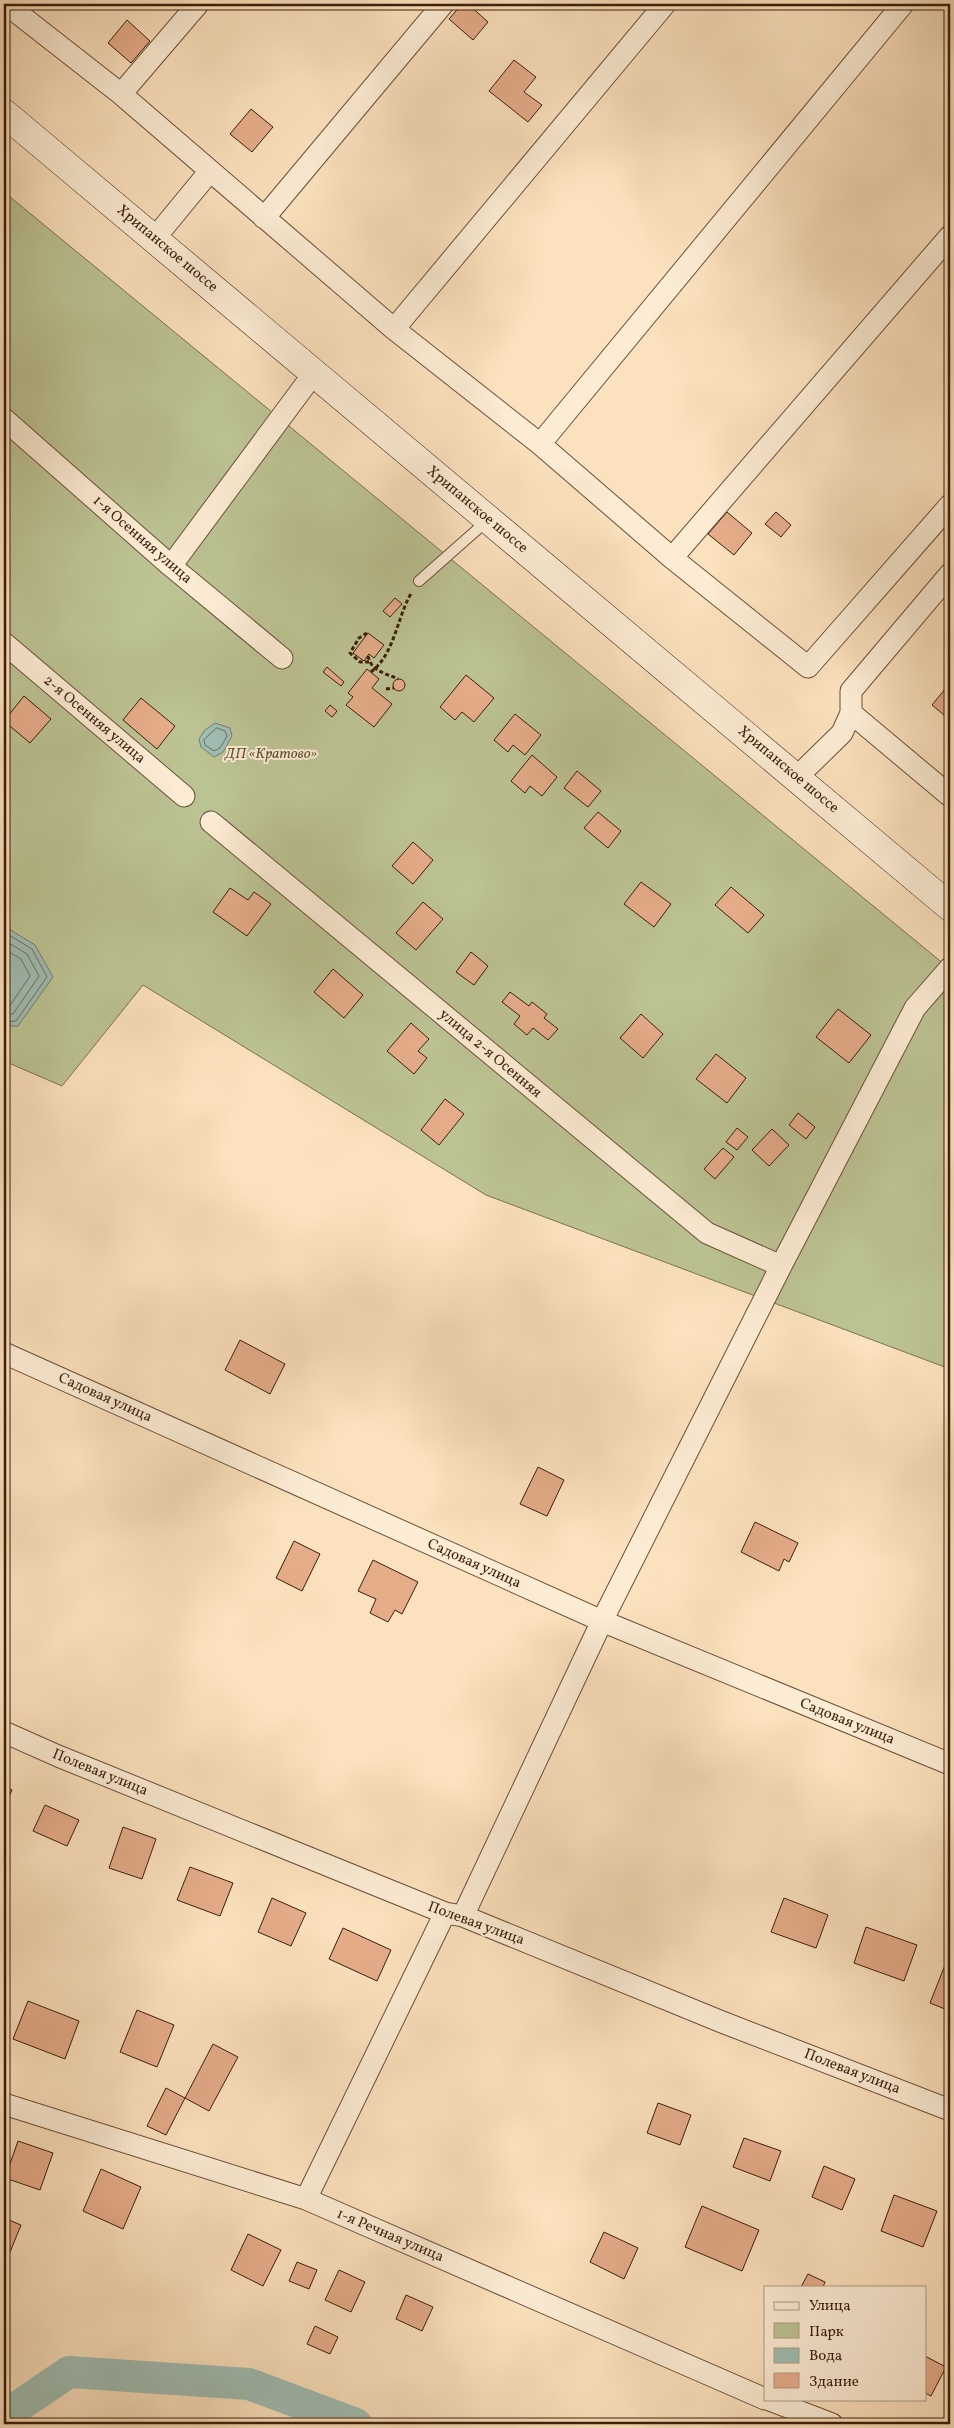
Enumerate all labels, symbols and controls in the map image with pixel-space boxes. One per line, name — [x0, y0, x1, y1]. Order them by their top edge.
street label: Хрипанское шоссе — [112, 200, 222, 298]
street label: Хрипанское шоссе — [422, 461, 532, 559]
street label: 1-я Осенняя улица — [88, 491, 196, 589]
street label: 2-я Осенняя улица — [38, 671, 150, 769]
street label: Хрипанское шоссе — [733, 721, 843, 819]
park label: ДП «Кратово» — [224, 744, 317, 765]
street label: улица 2-я Осенняя — [434, 1005, 546, 1103]
street label: Садовая улица — [55, 1368, 155, 1428]
street label: Садовая улица — [424, 1534, 524, 1594]
street label: Садовая улица — [796, 1693, 898, 1751]
street label: Полевая улица — [49, 1744, 151, 1802]
street label: Полевая улица — [425, 1897, 527, 1951]
street label: Полевая улица — [801, 2044, 903, 2100]
street label: 1-я Речная улица — [333, 2204, 447, 2268]
legend — [764, 2286, 926, 2400]
text: Улица — [809, 2296, 851, 2317]
text: Парк — [809, 2322, 844, 2343]
text: Вода — [809, 2346, 842, 2367]
text: Здание — [809, 2372, 859, 2393]

